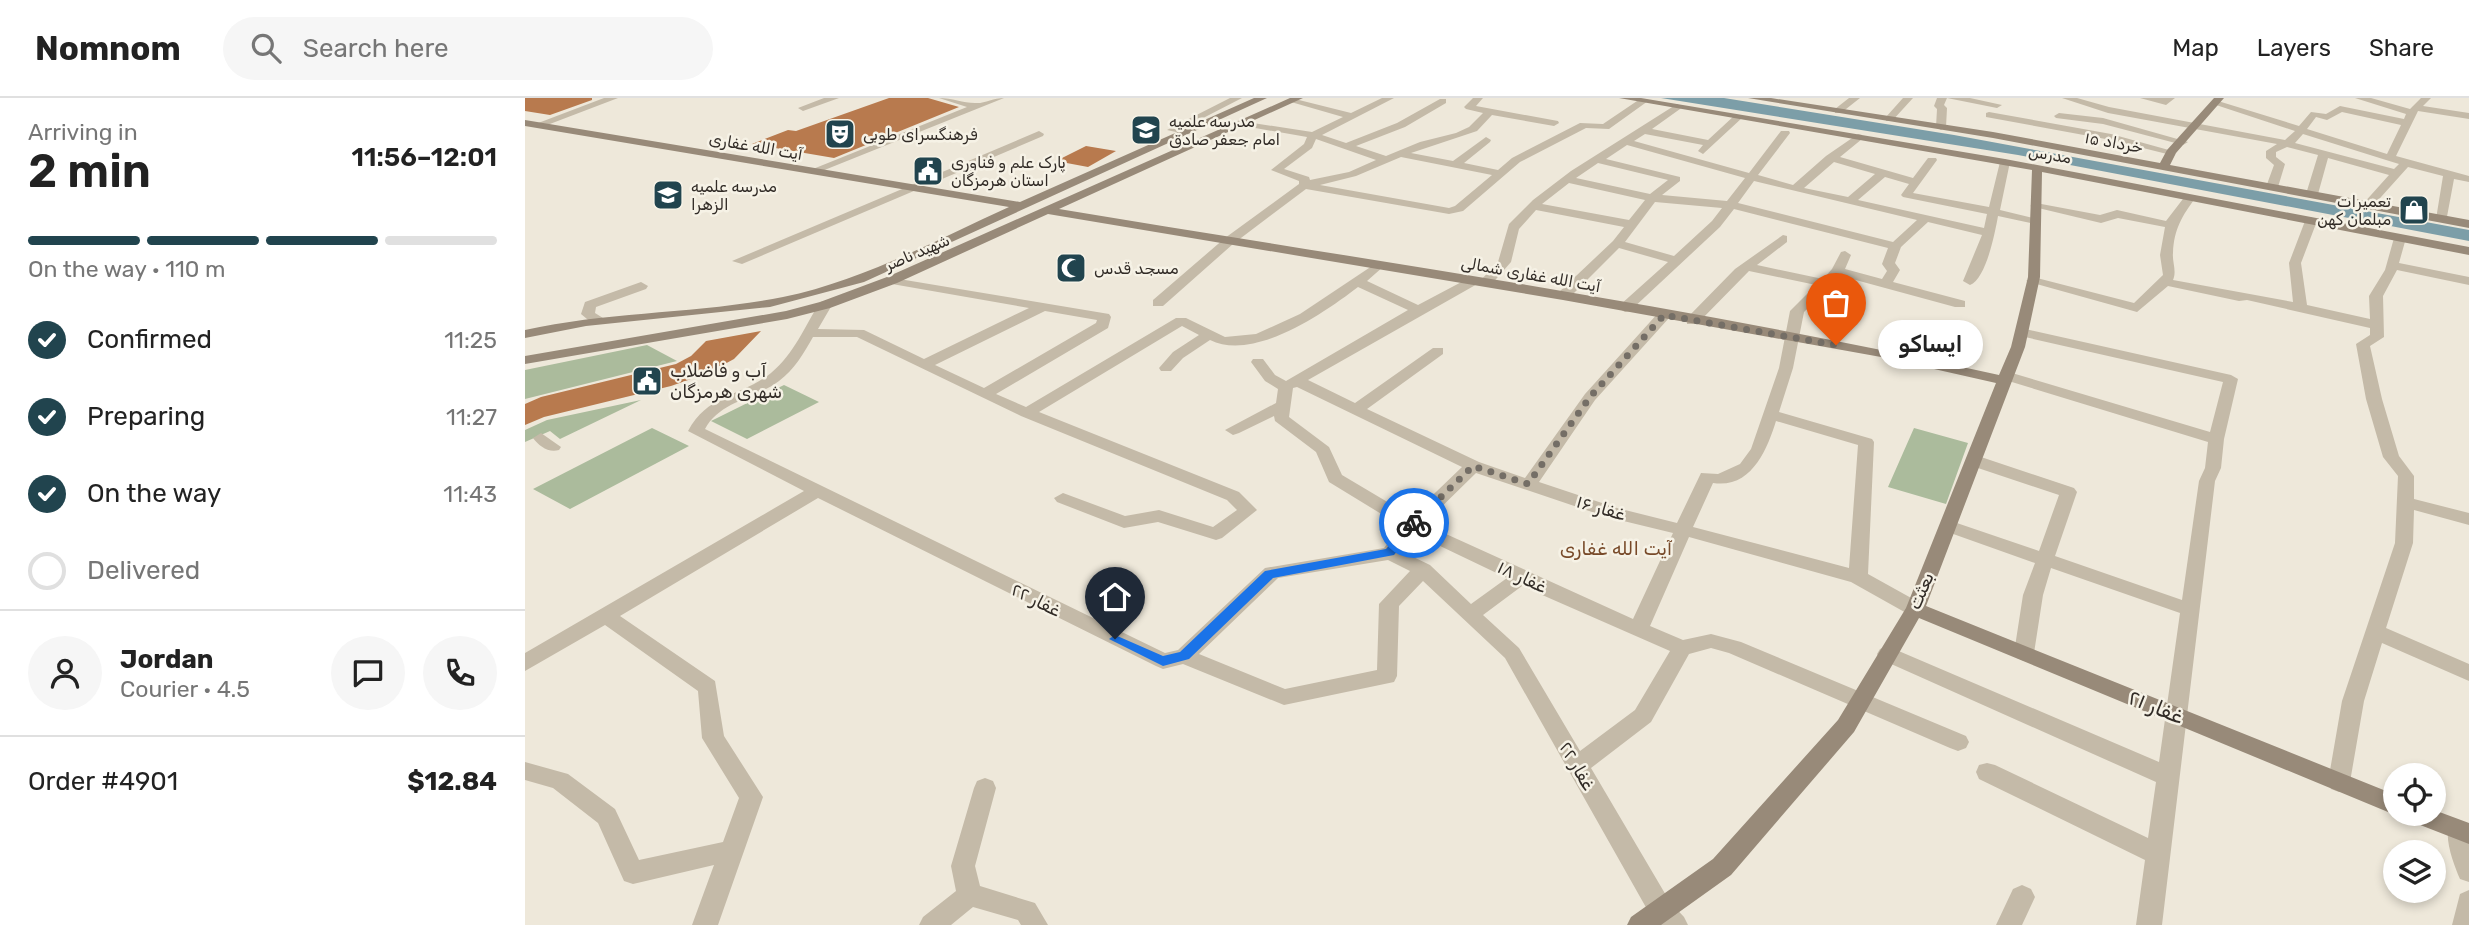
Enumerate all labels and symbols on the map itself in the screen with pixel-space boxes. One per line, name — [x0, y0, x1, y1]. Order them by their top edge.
place label: مدرسه علمیه امام جعفر صادق — [1169, 112, 1280, 150]
school or university icon: مدرسه علمیه امام جعفر صادق — [1129, 113, 1163, 147]
theatre icon: فرهنگسرای طوبی — [823, 117, 857, 151]
place label: فرهنگسرای طوبی — [863, 125, 978, 145]
street label: ۱۵ خرداد — [2083, 128, 2145, 158]
street label: آیت الله غفاری — [707, 129, 805, 165]
street label: مدرس — [2027, 141, 2073, 169]
place label: پارک علم و فناوری استان هرمزگان — [951, 153, 1066, 191]
public building icon: پارک علم و فناوری استان هرمزگان — [911, 154, 945, 188]
place label: مدرسه علمیه الزهرا — [691, 177, 777, 215]
school or university icon: مدرسه علمیه الزهرا — [651, 178, 685, 212]
place label: تعمیرات مبلمان کهن — [2317, 192, 2391, 230]
shop icon: تعمیرات مبلمان کهن — [2397, 193, 2431, 227]
street label: شهید ناصر — [881, 230, 953, 276]
mosque icon: مسجد قدس — [1054, 251, 1088, 285]
street label: آیت الله غفاری شمالی — [1459, 253, 1603, 297]
place label: مسجد قدس — [1094, 259, 1179, 278]
pin — [1806, 273, 1866, 345]
callout: ایساکو — [1878, 320, 1983, 370]
place label: آب و فاضلاب شهری هرمزگان — [670, 360, 782, 403]
public building icon: آب و فاضلاب شهری هرمزگان — [630, 364, 664, 398]
courier — [1379, 488, 1449, 558]
street label: غفار ۱۶ — [1574, 491, 1628, 526]
district label: آیت الله غفاری — [1560, 537, 1673, 560]
street label: غفار ۱۸ — [1494, 556, 1550, 598]
pin — [1085, 567, 1145, 639]
street label: بعثت — [1903, 569, 1939, 613]
street label: غفار ۲۲ — [1008, 578, 1065, 622]
street label: غفار ۲۱ — [2125, 684, 2188, 729]
street label: غفار ۲۲ — [1554, 738, 1600, 795]

